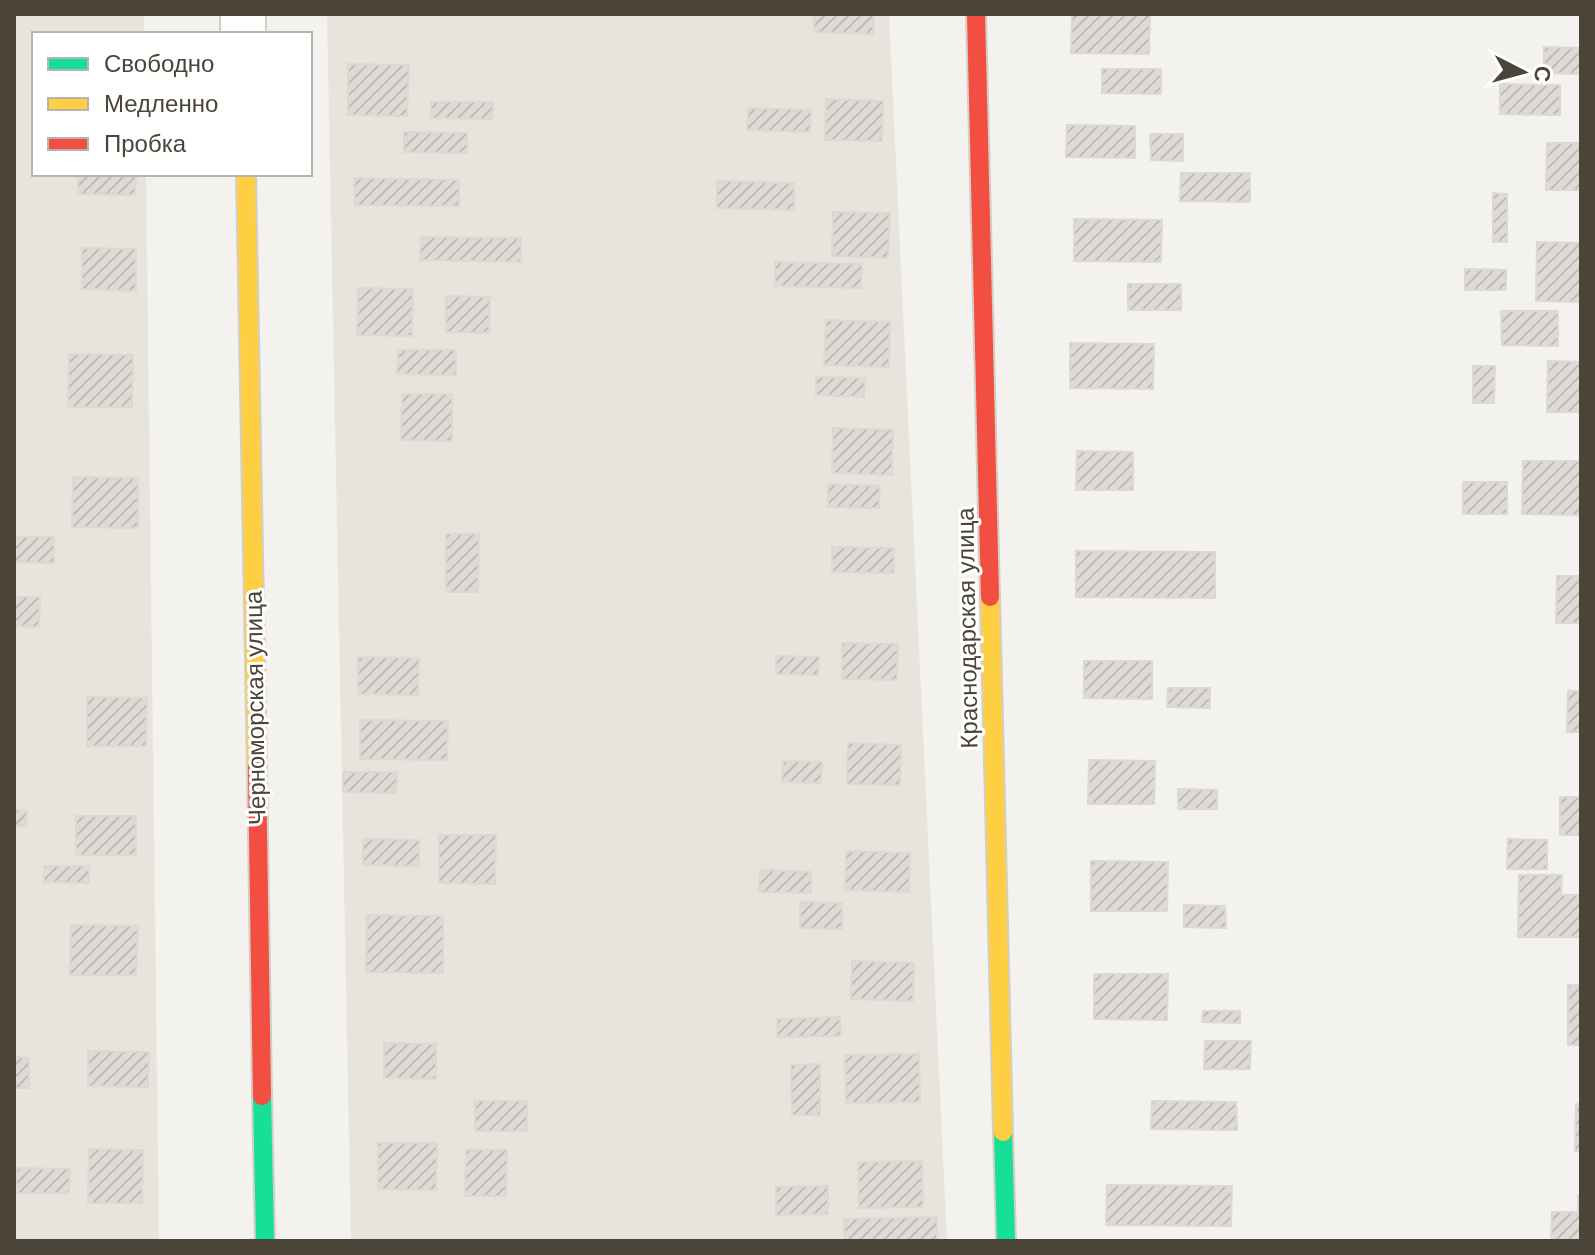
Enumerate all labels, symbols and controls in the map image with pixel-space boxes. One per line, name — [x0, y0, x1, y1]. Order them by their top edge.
legend — [32, 32, 312, 176]
north arrow — [1483, 32, 1563, 112]
text: Свободно — [104, 48, 214, 79]
text: С — [1527, 65, 1558, 84]
text: Медленно — [104, 88, 218, 119]
text: Пробка — [104, 128, 187, 159]
street label: Краснодарская улица — [949, 507, 985, 749]
street label: Черноморская улица — [237, 590, 273, 825]

